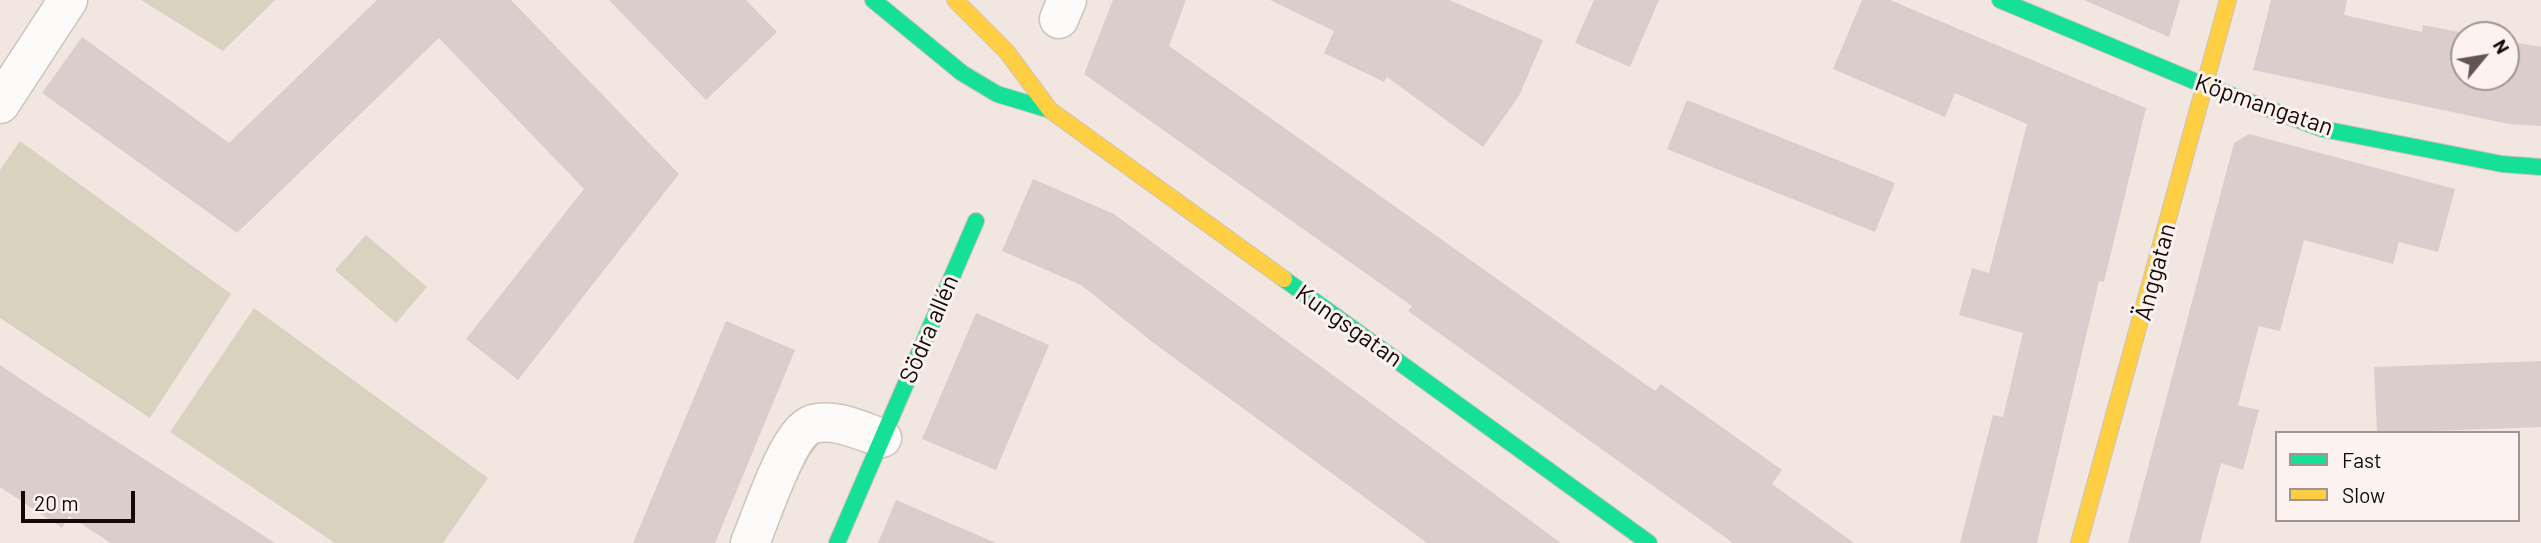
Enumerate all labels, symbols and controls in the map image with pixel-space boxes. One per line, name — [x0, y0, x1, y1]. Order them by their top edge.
north arrow — [2450, 21, 2520, 91]
text: N — [2489, 35, 2515, 57]
street label: Köpmangatan — [2191, 68, 2337, 142]
street label: Änggatan — [2128, 220, 2182, 324]
street label: Södra allén — [893, 271, 965, 387]
street label: Kungsgatan — [1290, 279, 1408, 373]
legend — [2275, 431, 2520, 522]
text: Fast — [2342, 447, 2382, 472]
scale bar — [24, 476, 138, 520]
text: Slow — [2342, 482, 2385, 507]
text: 20 m — [34, 490, 79, 515]

